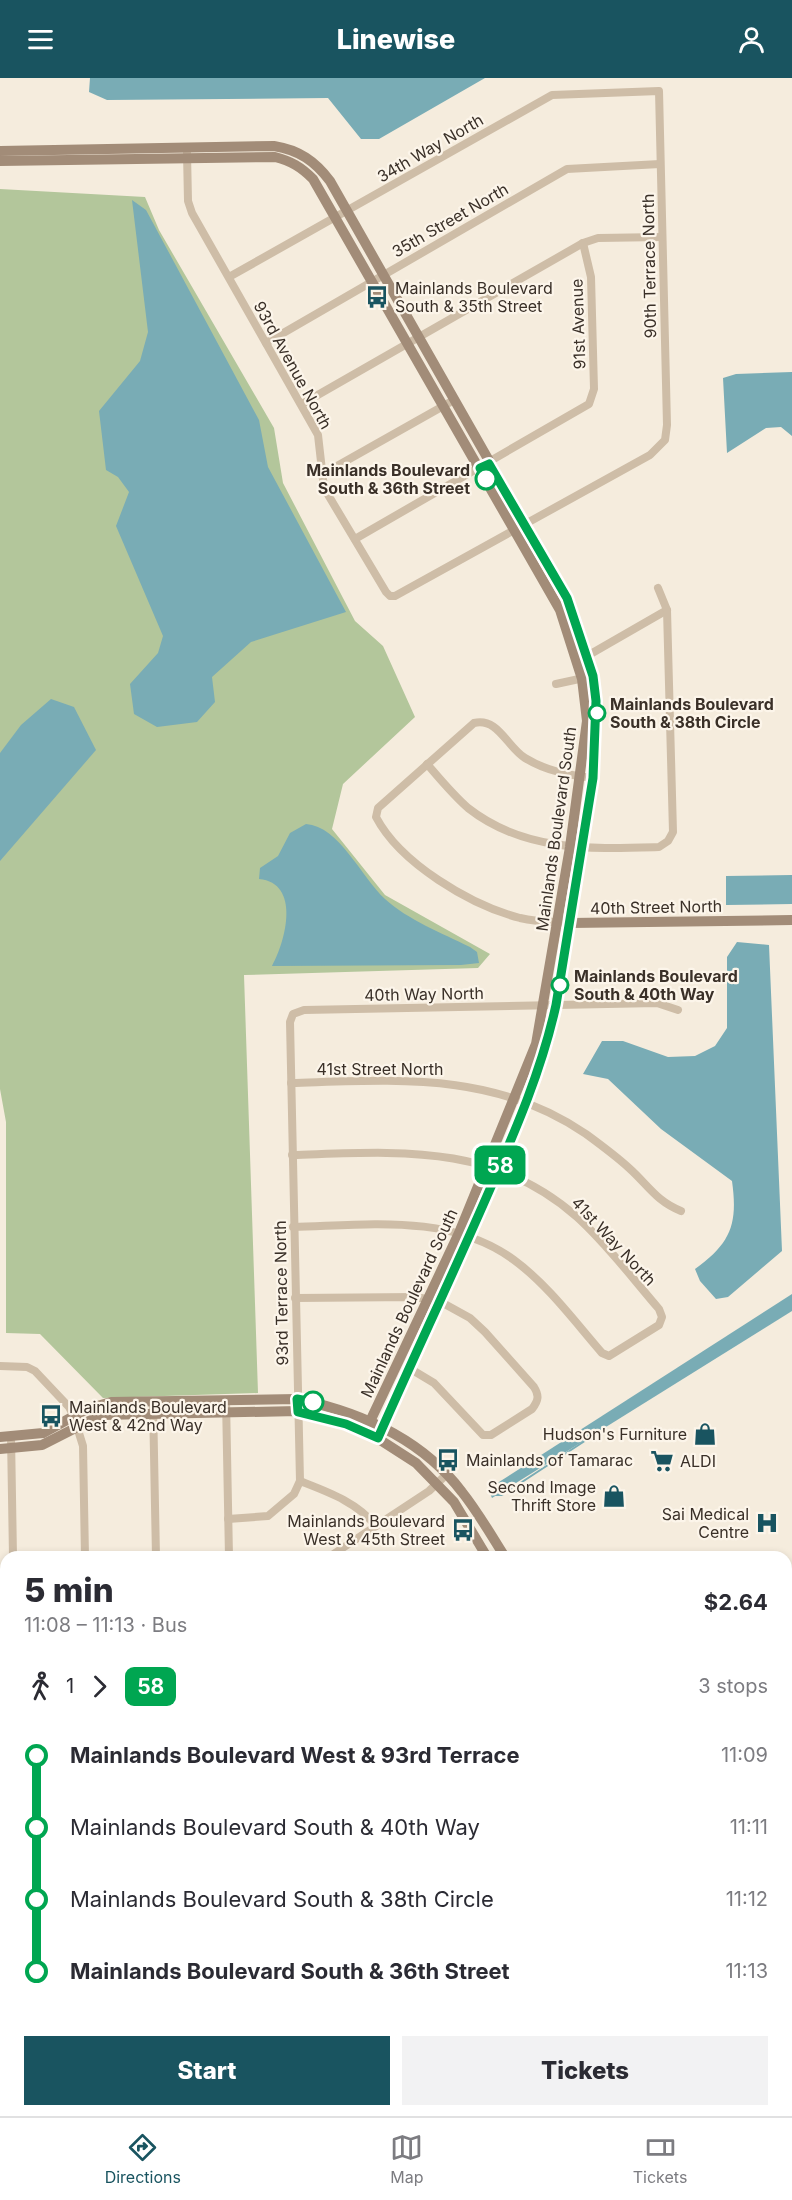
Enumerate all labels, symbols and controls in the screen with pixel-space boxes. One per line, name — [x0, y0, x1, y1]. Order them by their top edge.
icon: menu — [24, 23, 57, 56]
text: Linewise — [337, 23, 455, 56]
icon: person — [735, 23, 768, 56]
street label: 34th Way North — [373, 110, 487, 186]
street label: 35th Street North — [388, 179, 512, 261]
street label: 90th Terrace North — [638, 193, 660, 339]
place label: Mainlands Boulevard South & 35th Street — [395, 278, 553, 316]
street label: 91st Avenue — [566, 278, 590, 370]
bus stop icon: Mainlands Boulevard South & 35th Street — [364, 284, 390, 310]
street label: 93rd Avenue North — [250, 298, 336, 432]
place label: Mainlands Boulevard South & 36th Street — [306, 460, 470, 498]
marker: Mainlands Boulevard South & 36th Street — [475, 468, 497, 490]
place label: Mainlands Boulevard South & 38th Circle — [610, 694, 774, 732]
marker: Mainlands Boulevard South & 38th Circle — [588, 704, 606, 722]
street label: Mainlands Boulevard South — [532, 726, 580, 932]
street label: 40th Street North — [590, 896, 722, 918]
place label: Mainlands Boulevard South & 40th Way — [574, 966, 738, 1004]
marker: Mainlands Boulevard South & 40th Way — [551, 976, 569, 994]
street label: 40th Way North — [364, 983, 484, 1005]
street label: 41st Street North — [317, 1059, 443, 1079]
line badge: 58 — [473, 1146, 527, 1184]
text: 58 — [486, 1153, 514, 1178]
street label: 41st Way North — [568, 1192, 660, 1290]
street label: Mainlands Boulevard South — [356, 1205, 462, 1401]
street label: 93rd Terrace North — [270, 1220, 292, 1366]
unlabelled marker — [302, 1391, 324, 1413]
place label: Mainlands Boulevard West & 42nd Way — [69, 1397, 227, 1435]
bus stop icon: Mainlands Boulevard West & 42nd Way — [38, 1403, 64, 1429]
shop icon: Hudson's Furniture — [692, 1421, 718, 1447]
place label: Hudson's Furniture — [543, 1424, 687, 1444]
bus stop icon: Mainlands of Tamarac — [435, 1447, 461, 1473]
supermarket icon: ALDI — [649, 1448, 675, 1474]
place label: Mainlands of Tamarac — [466, 1450, 633, 1470]
place label: ALDI — [680, 1451, 716, 1471]
place label: Second Image Thrift Store — [487, 1477, 596, 1515]
shop icon: Second Image Thrift Store — [601, 1483, 627, 1509]
place label: Sai Medical Centre — [662, 1504, 749, 1542]
hospital icon: Sai Medical Centre — [754, 1510, 780, 1536]
place label: Mainlands Boulevard West & 45th Street — [287, 1511, 445, 1549]
bus stop icon: Mainlands Boulevard West & 45th Street — [450, 1517, 476, 1543]
text: 5 min — [24, 1570, 114, 1610]
text: $2.64 — [704, 1589, 768, 1615]
text: 11:08 – 11:13 · Bus — [24, 1613, 187, 1637]
icon: walk — [24, 1670, 57, 1703]
icon: forward — [83, 1670, 116, 1703]
text: 1 — [66, 1674, 74, 1698]
text: 58 — [137, 1674, 164, 1699]
text: 3 stops — [698, 1674, 768, 1698]
text: Mainlands Boulevard West & 93rd Terrace — [70, 1742, 520, 1768]
text: 11:09 — [721, 1743, 768, 1767]
text: Mainlands Boulevard South & 40th Way — [70, 1814, 480, 1840]
text: 11:11 — [730, 1815, 768, 1839]
text: Mainlands Boulevard South & 38th Circle — [70, 1886, 494, 1912]
text: 11:12 — [726, 1887, 768, 1911]
text: Mainlands Boulevard South & 36th Street — [70, 1958, 510, 1984]
text: 11:13 — [725, 1959, 768, 1983]
button: Start — [24, 2036, 390, 2105]
button: Tickets — [402, 2036, 768, 2105]
tab: Directions — [105, 2131, 181, 2187]
tab: Map — [390, 2131, 423, 2187]
tab: Tickets — [633, 2131, 687, 2187]

